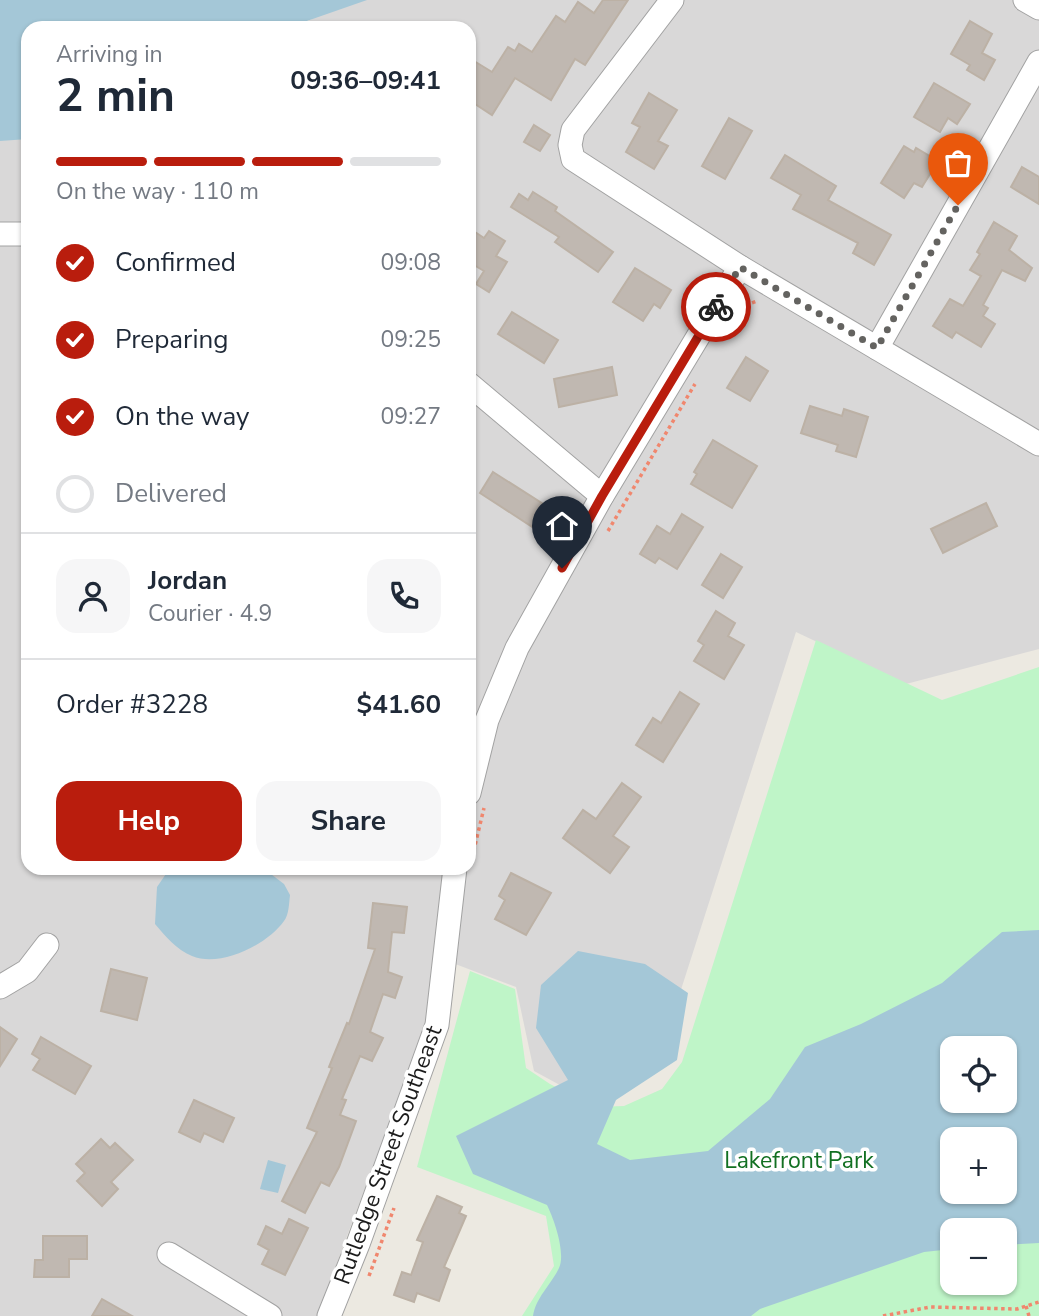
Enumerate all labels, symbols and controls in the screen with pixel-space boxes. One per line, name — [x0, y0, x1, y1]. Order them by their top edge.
text: Arriving in — [56, 39, 163, 70]
text: 09:36–09:41 — [290, 63, 441, 98]
text: 2 min — [56, 64, 175, 127]
pin — [928, 133, 988, 205]
icon: bag — [939, 144, 977, 182]
text: On the way · 110 m — [56, 176, 259, 207]
icon: check — [56, 244, 94, 282]
text: Confirmed — [115, 245, 236, 280]
text: 09:08 — [381, 247, 441, 278]
courier — [681, 272, 751, 342]
icon: bike — [697, 288, 735, 326]
icon: check — [56, 321, 94, 359]
text: Preparing — [115, 322, 228, 357]
text: 09:25 — [381, 324, 441, 355]
icon: check — [56, 398, 94, 436]
text: On the way — [115, 399, 249, 434]
text: 09:27 — [381, 401, 441, 432]
text: Delivered — [115, 476, 227, 511]
pin — [532, 496, 592, 568]
icon: home — [543, 507, 581, 545]
button: person — [56, 559, 130, 633]
button: phone — [367, 559, 441, 633]
text: Jordan — [148, 563, 227, 598]
text: Courier · 4.9 — [148, 598, 272, 629]
text: Order #3228 — [56, 687, 208, 722]
text: $41.60 — [357, 687, 441, 722]
button: Help — [56, 781, 242, 861]
button: Share — [256, 781, 441, 861]
street label: Rutledge Street Southeast — [327, 1020, 450, 1289]
map controls — [940, 1036, 1017, 1295]
button: locate — [940, 1036, 1017, 1113]
button: + — [940, 1127, 1017, 1204]
park label: Lakefront Park — [724, 1145, 874, 1176]
button: − — [940, 1218, 1017, 1295]

